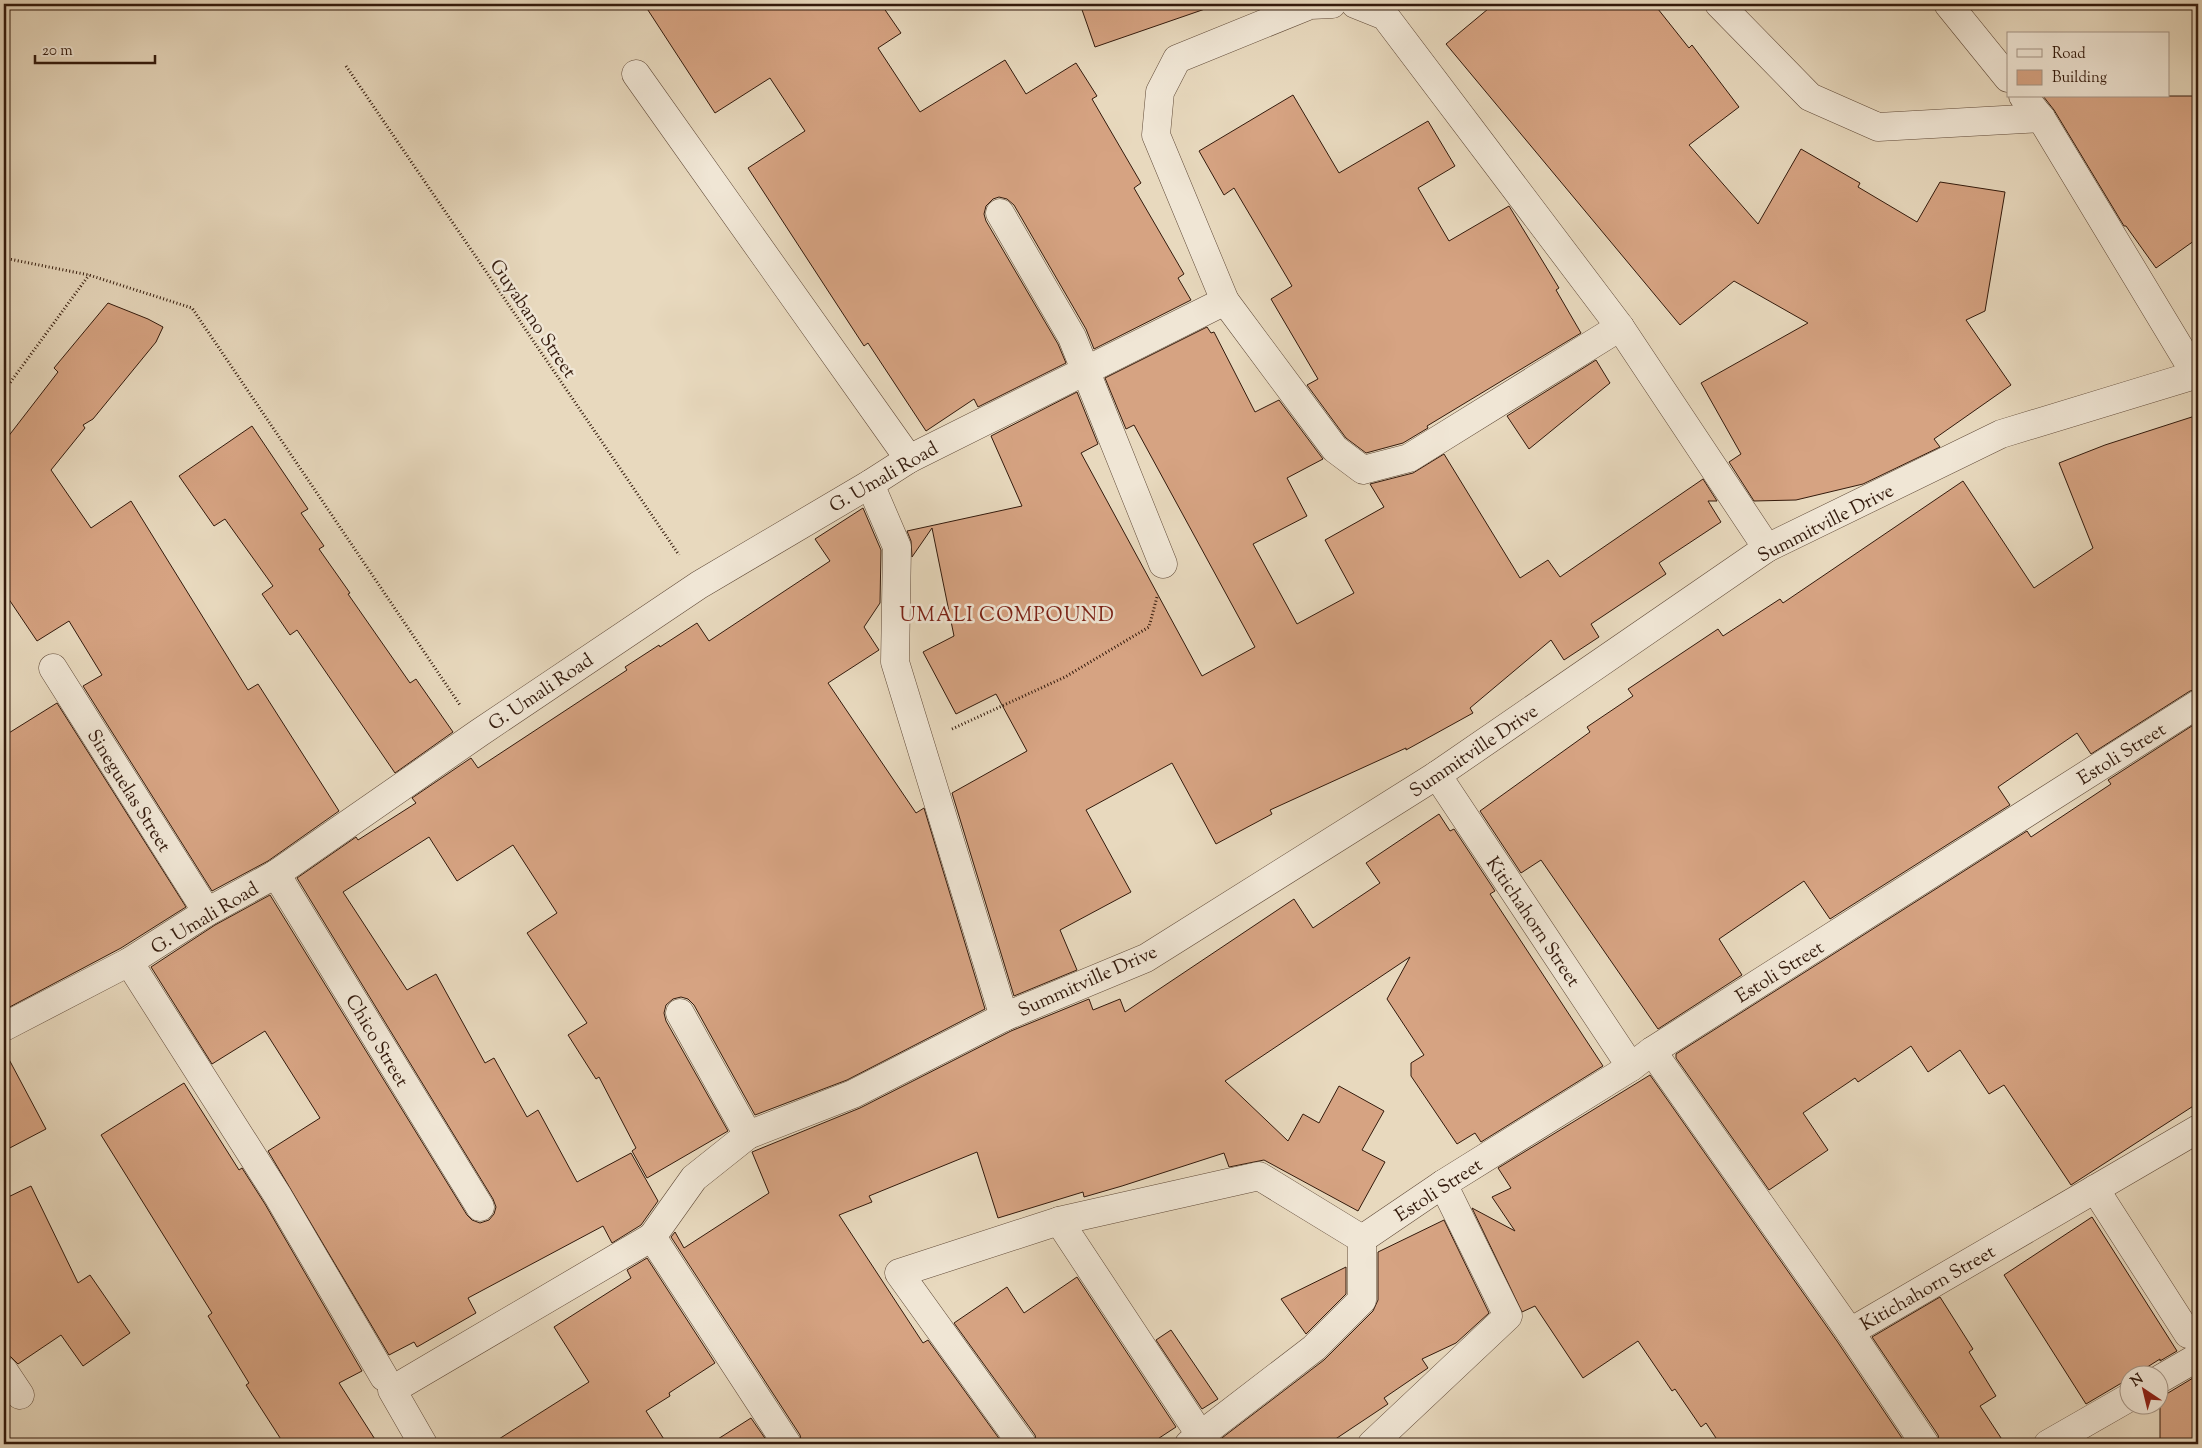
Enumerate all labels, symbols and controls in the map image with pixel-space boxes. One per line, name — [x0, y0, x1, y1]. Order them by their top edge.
scale bar — [35, 32, 155, 64]
legend — [2007, 32, 2170, 98]
text: 20 m — [42, 41, 73, 62]
text: Road — [2052, 44, 2086, 65]
text: Building — [2052, 68, 2107, 89]
street label: Guyabano Street — [482, 255, 582, 385]
street label: G. Umali Road — [825, 436, 944, 520]
street label: Summitville Drive — [1753, 478, 1899, 570]
district label: UMALI COMPOUND — [899, 602, 1115, 631]
street label: G. Umali Road — [483, 648, 600, 738]
street label: Summitville Drive — [1405, 699, 1544, 805]
street label: Estoli Street — [2073, 717, 2172, 793]
street label: Sineguelas Street — [79, 725, 177, 858]
street label: Kitichahorn Street — [1478, 852, 1586, 993]
street label: G. Umali Road — [146, 876, 265, 962]
street label: Estoli Street — [1731, 935, 1830, 1011]
street label: Summitville Drive — [1014, 939, 1162, 1025]
street label: Chico Street — [338, 990, 414, 1093]
street label: Estoli Street — [1390, 1152, 1489, 1230]
street label: Kitichahorn Street — [1856, 1239, 2001, 1339]
north arrow — [2120, 1366, 2170, 1416]
text: N — [2127, 1370, 2148, 1392]

